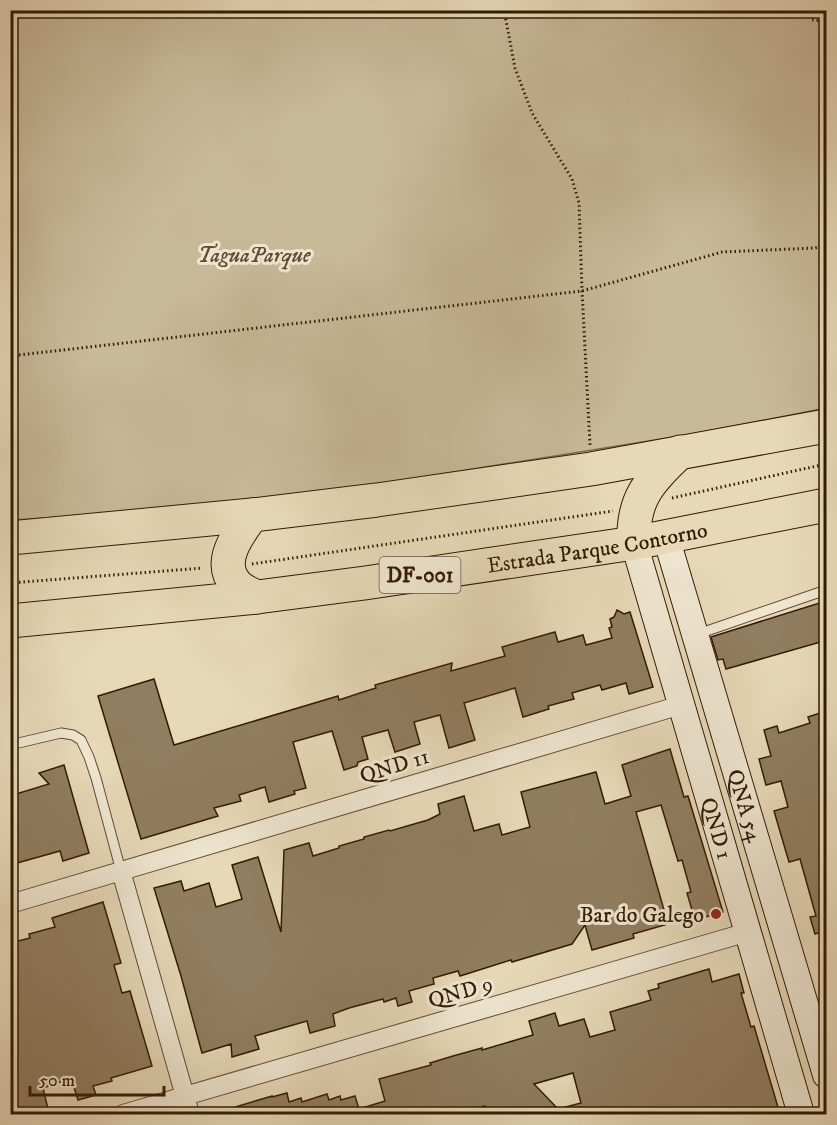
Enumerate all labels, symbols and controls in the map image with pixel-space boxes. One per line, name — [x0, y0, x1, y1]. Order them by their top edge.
park label: TaguaParque — [197, 242, 311, 270]
street label: Estrada Parque Contorno — [485, 517, 710, 580]
road number: DF-001 — [380, 557, 460, 593]
street label: QND 11 — [356, 743, 433, 790]
street label: QNA 54 — [721, 766, 768, 847]
street label: QND 1 — [694, 794, 738, 863]
place label: Bar do Galego — [580, 902, 704, 929]
marker: Bar do Galego — [709, 907, 723, 921]
street label: QND 9 — [425, 970, 496, 1015]
scale bar — [30, 1059, 164, 1097]
text: 50 m — [39, 1070, 75, 1092]

